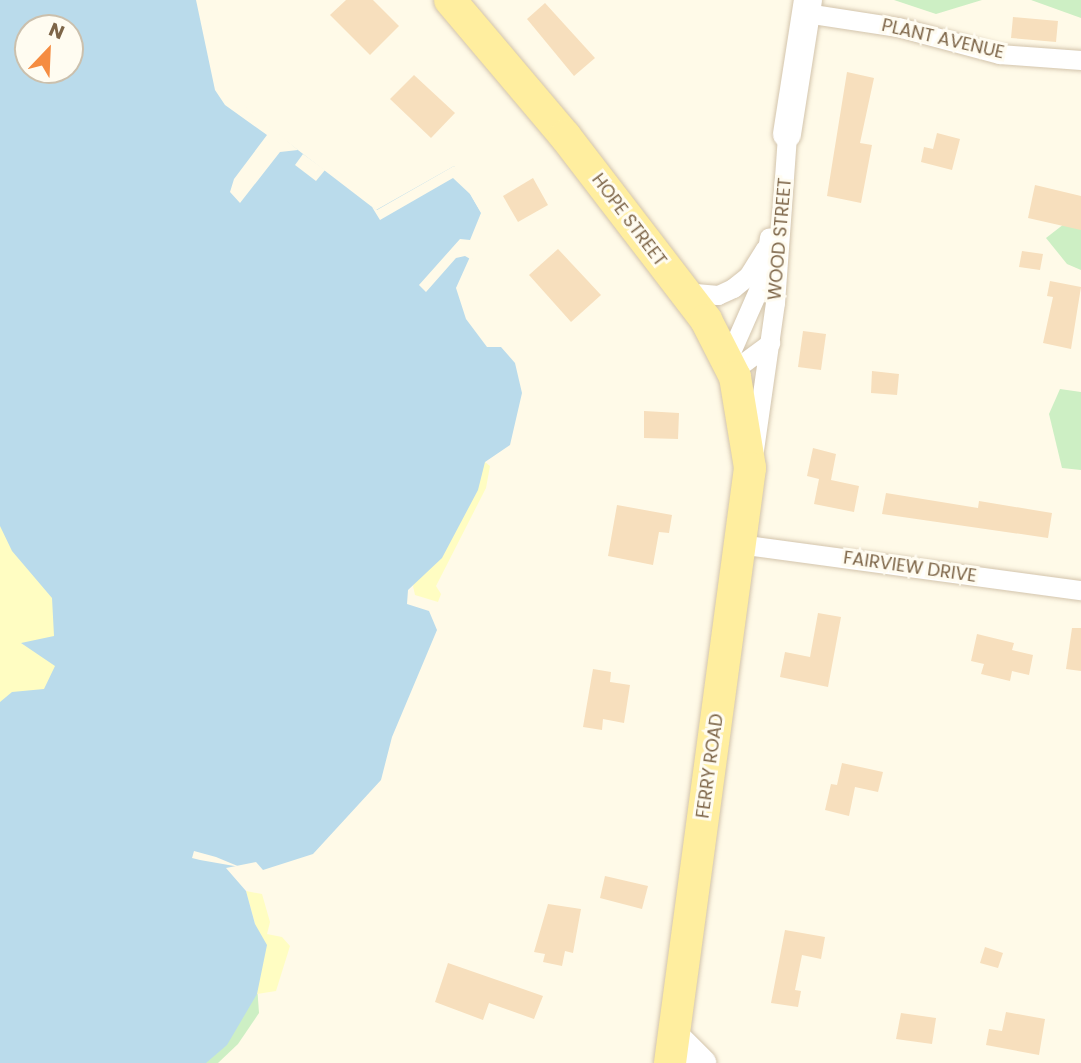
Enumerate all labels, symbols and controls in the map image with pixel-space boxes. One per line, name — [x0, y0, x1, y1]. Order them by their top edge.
north arrow — [14, 14, 84, 84]
street label: PLANT AVENUE — [880, 14, 1006, 64]
text: N — [45, 16, 68, 46]
street label: HOPE STREET — [587, 169, 671, 271]
street label: WOOD STREET — [764, 177, 796, 301]
street label: FAIRVIEW DRIVE — [842, 547, 978, 587]
street label: FERRY ROAD — [692, 712, 728, 820]

